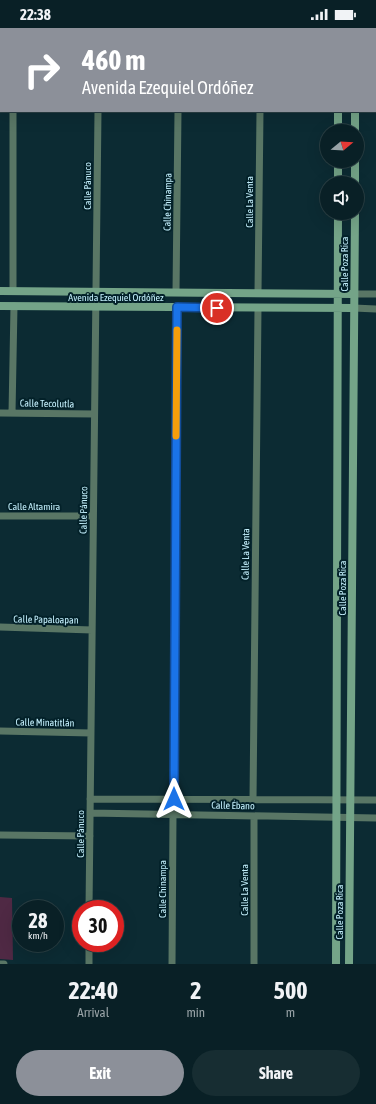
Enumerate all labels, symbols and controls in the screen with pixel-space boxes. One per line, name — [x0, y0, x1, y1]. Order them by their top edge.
text: 22:38 — [20, 6, 51, 23]
icon: right — [16, 44, 68, 96]
text: 460 m — [82, 44, 145, 76]
text: Avenida Ezequiel Ordóñez — [82, 77, 254, 98]
north arrow — [320, 124, 364, 168]
map controls — [320, 124, 364, 220]
street label: Calle Pánuco — [82, 162, 93, 210]
street label: Calle Chinampa — [161, 173, 174, 231]
street label: Calle La Venta — [244, 176, 255, 228]
button: sound — [320, 176, 364, 220]
street label: Calle Poza Rica — [339, 236, 350, 291]
pin — [200, 291, 234, 325]
street label: Avenida Ezequiel Ordóñez — [68, 292, 164, 303]
icon: arrive — [206, 297, 228, 319]
street label: Calle Tecolutla — [20, 398, 75, 409]
street label: Calle Pánuco — [78, 486, 89, 534]
street label: Calle Altamira — [8, 501, 60, 512]
street label: Calle La Venta — [240, 528, 251, 580]
street label: Calle Poza Rica — [337, 560, 348, 615]
street label: Calle Papaloapan — [13, 613, 79, 626]
street label: Calle Minatitlán — [15, 716, 75, 729]
position arrow — [153, 778, 195, 820]
street label: Calle Ébano — [211, 800, 255, 811]
street label: Calle Pánuco — [75, 810, 86, 858]
street label: Calle Chinampa — [157, 860, 168, 918]
street label: Calle La Venta — [239, 864, 250, 916]
street label: Calle Poza Rica — [334, 884, 345, 939]
speed limit sign: 30 — [72, 900, 124, 952]
text: 28 — [29, 909, 47, 932]
text: km/h — [28, 930, 48, 941]
text: 22:40 — [69, 977, 118, 1004]
text: 2 — [190, 977, 201, 1004]
text: 500 — [274, 977, 307, 1004]
text: Arrival — [77, 1005, 109, 1020]
text: min — [186, 1005, 205, 1020]
text: m — [286, 1005, 295, 1020]
button: Exit — [16, 1050, 184, 1096]
button: Share — [192, 1050, 360, 1096]

